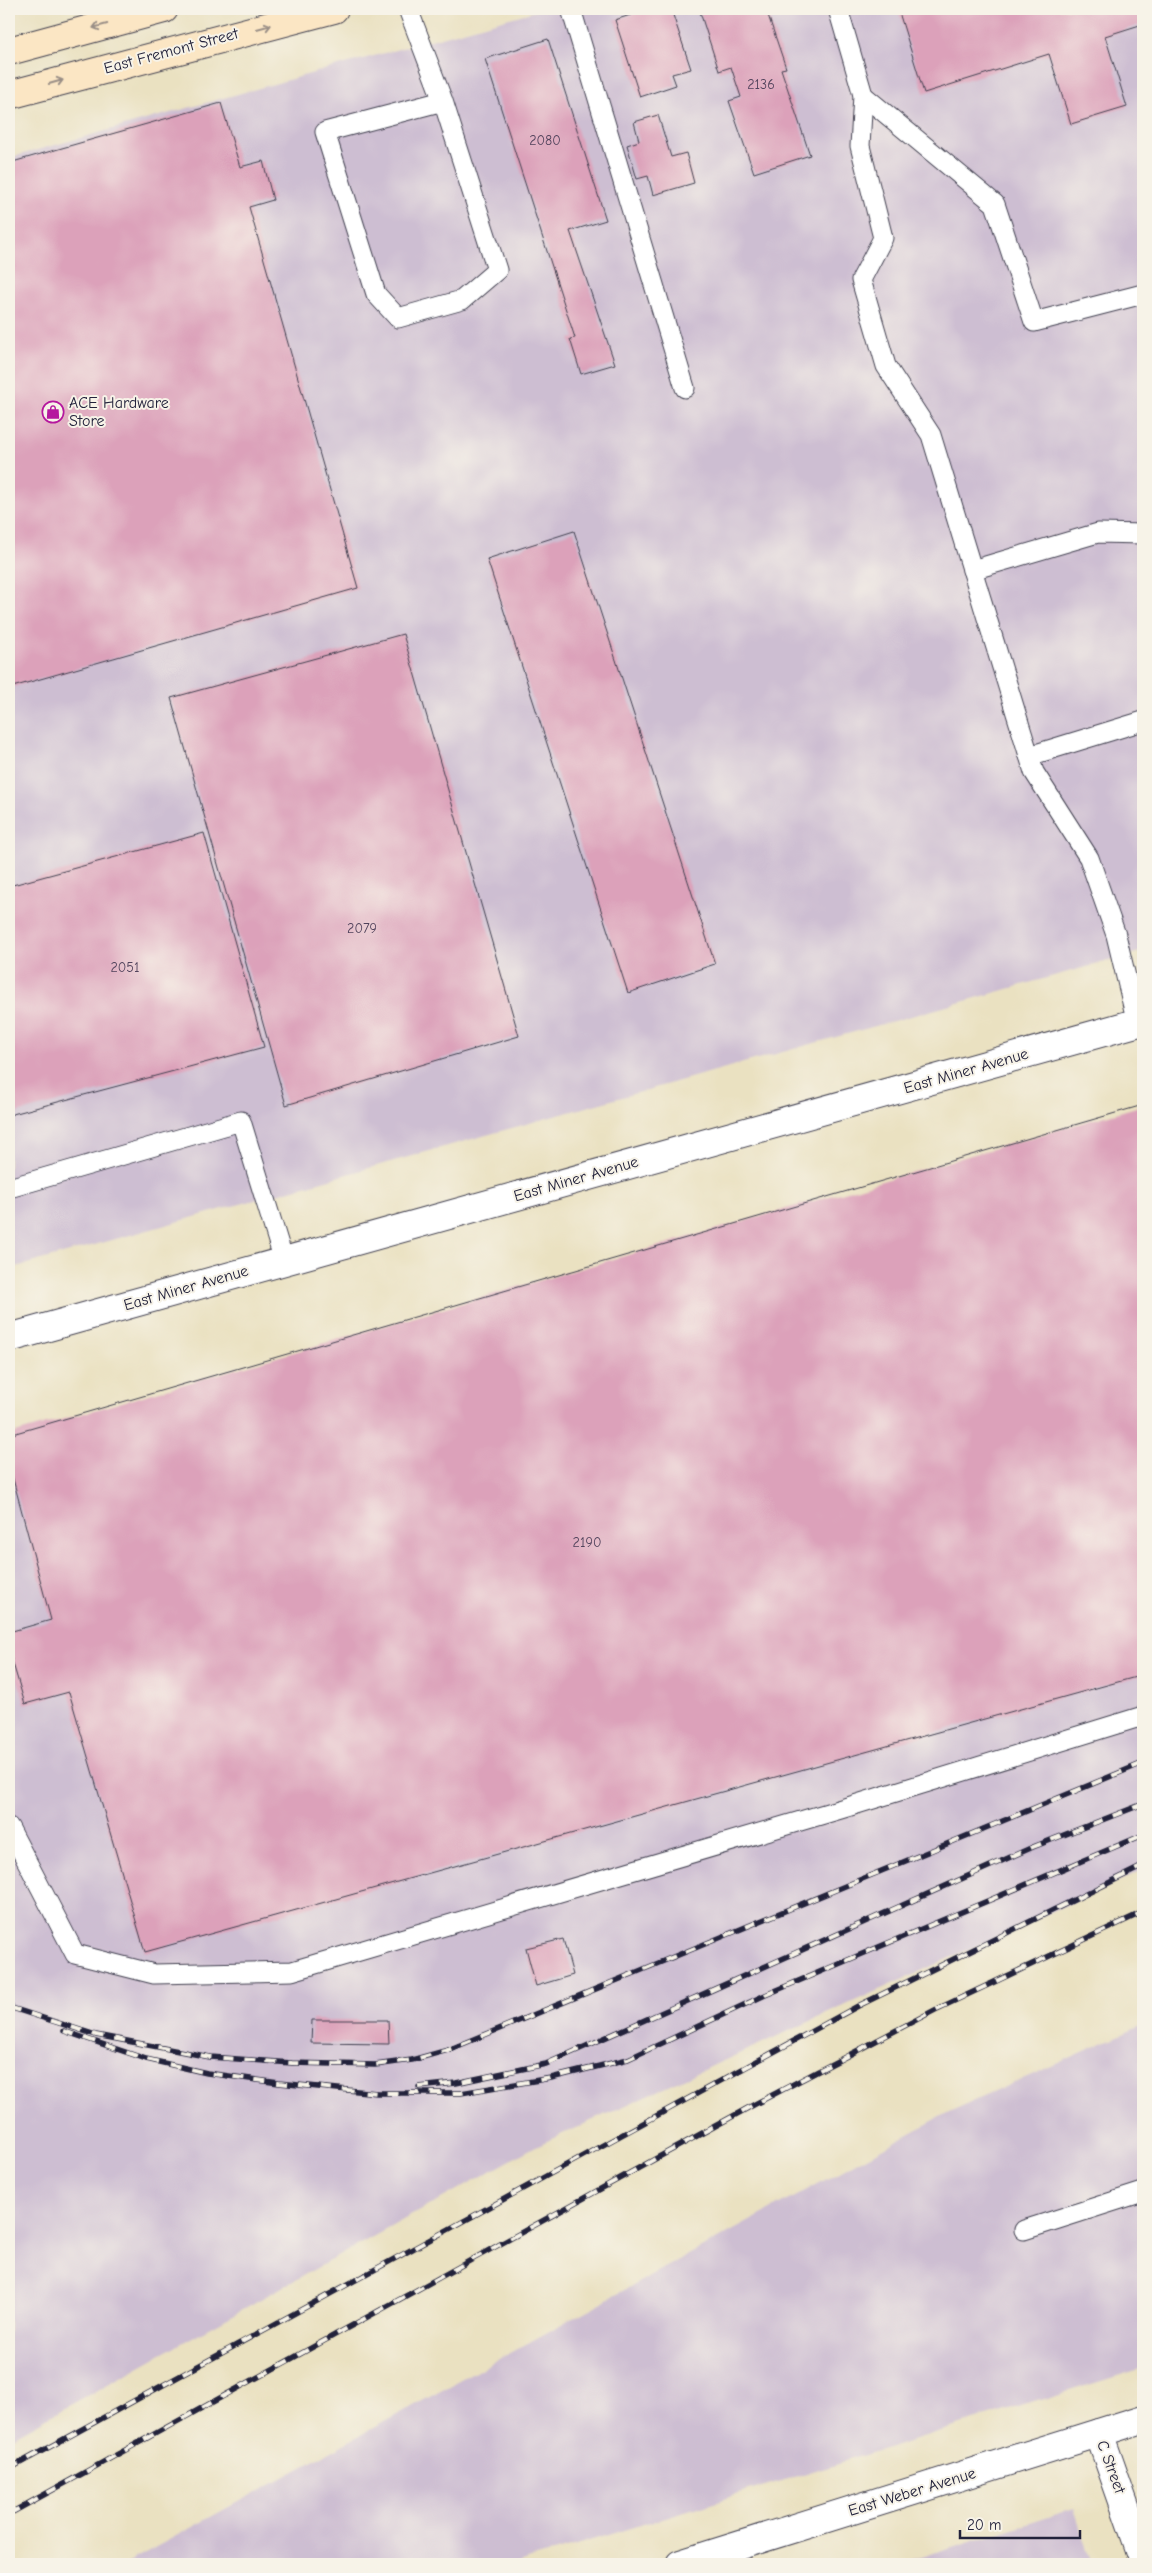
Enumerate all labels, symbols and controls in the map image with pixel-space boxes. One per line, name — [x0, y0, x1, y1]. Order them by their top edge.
one-way arrow — [93, 22, 109, 31]
one-way arrow — [255, 22, 271, 31]
street label: East Fremont Street — [102, 24, 241, 78]
one-way arrow — [47, 76, 63, 86]
house number: 2136 — [747, 76, 775, 93]
house number: 2080 — [529, 132, 561, 149]
place label: ACE Hardware Store — [69, 394, 169, 430]
shop icon: ACE Hardware Store — [41, 400, 65, 424]
house number: 2079 — [347, 920, 377, 937]
house number: 2051 — [111, 959, 139, 976]
street label: East Miner Avenue — [902, 1045, 1030, 1097]
street label: East Miner Avenue — [512, 1153, 640, 1205]
street label: East Miner Avenue — [122, 1262, 250, 1314]
house number: 2190 — [573, 1534, 601, 1551]
street label: C Street — [1093, 2438, 1129, 2496]
street label: East Weber Avenue — [846, 2464, 978, 2520]
scale bar — [960, 2508, 1080, 2540]
text: 20 m — [967, 2516, 1001, 2534]

